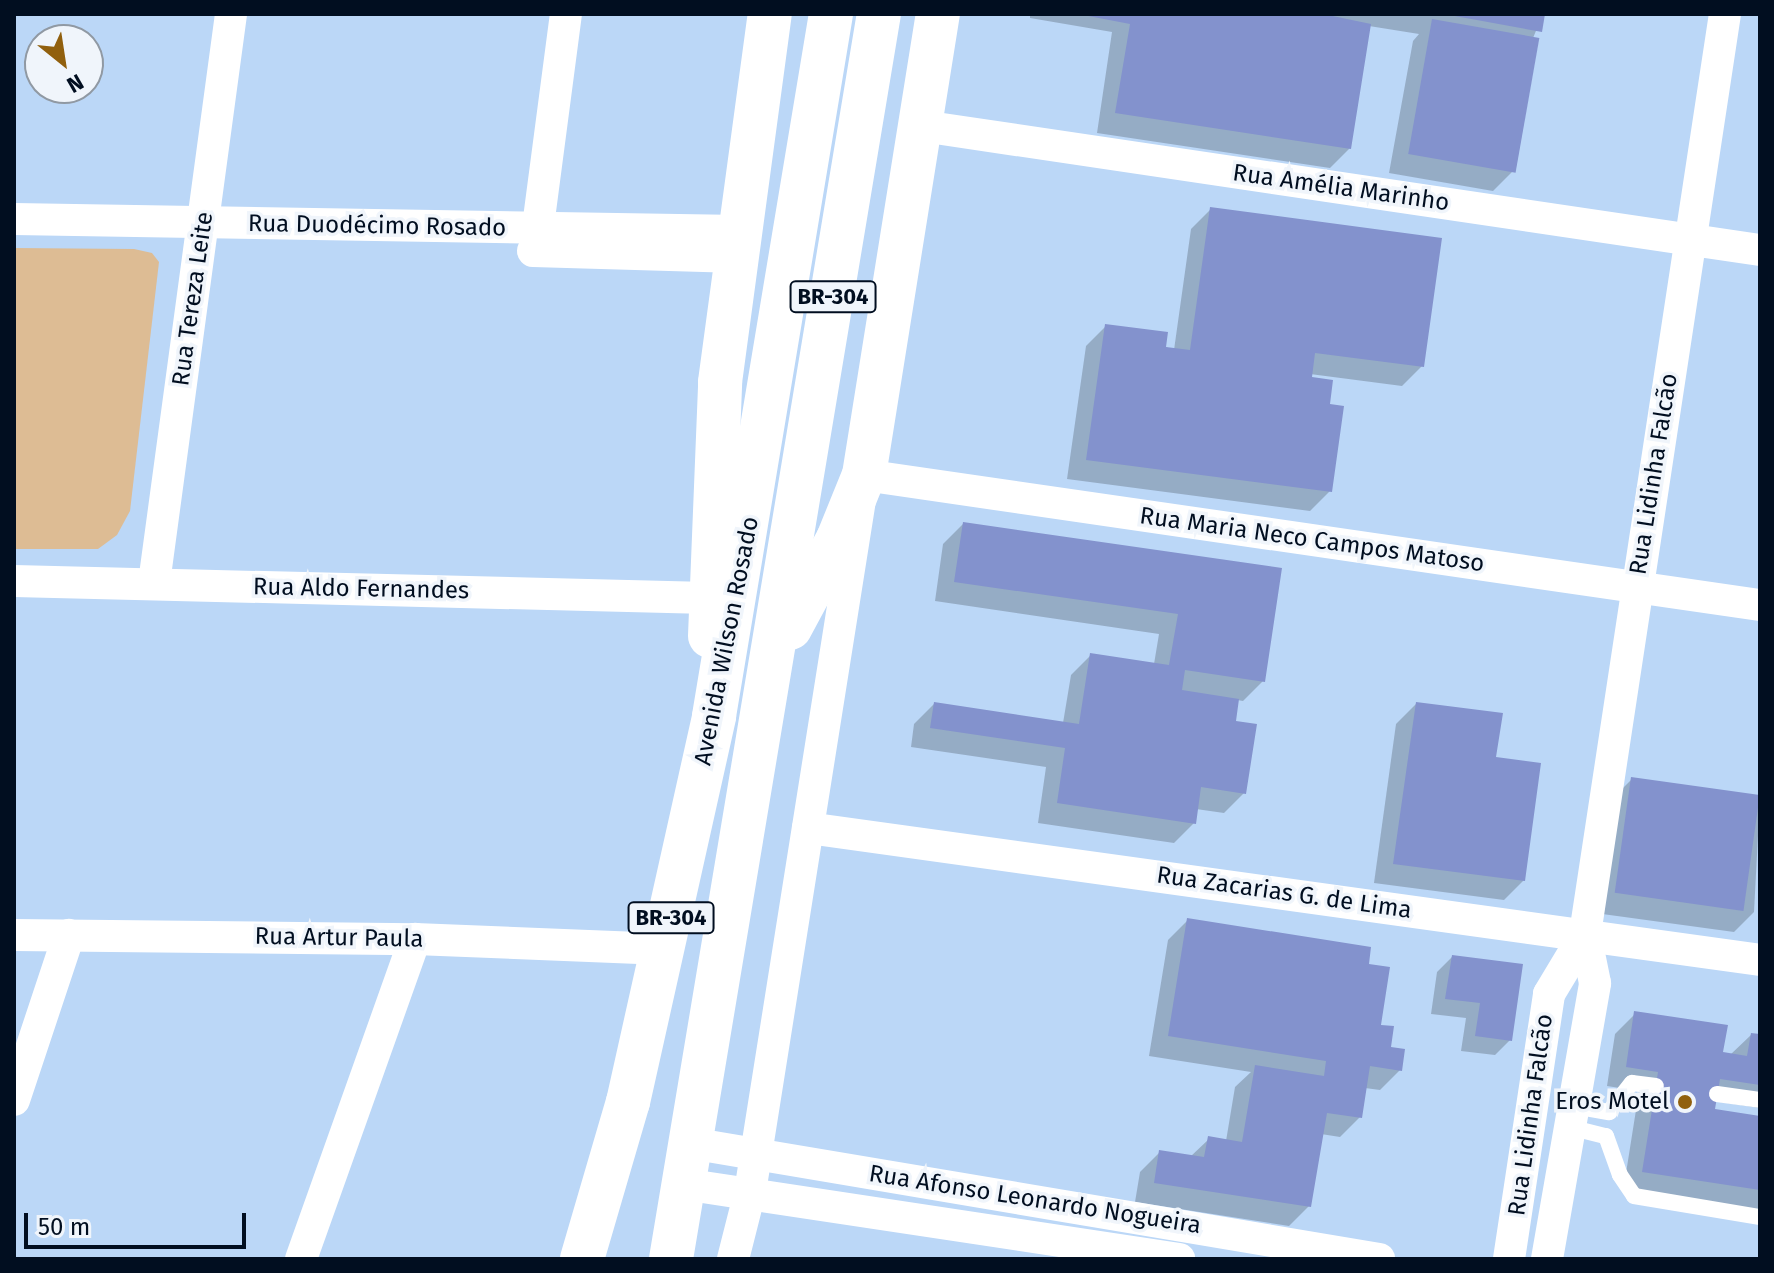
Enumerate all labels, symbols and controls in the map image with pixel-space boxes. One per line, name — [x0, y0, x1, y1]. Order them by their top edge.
north arrow — [24, 24, 104, 104]
text: N — [62, 68, 88, 99]
street label: Rua Amélia Marinho — [1231, 159, 1451, 217]
street label: Rua Duodécimo Rosado — [248, 209, 506, 243]
street label: Rua Tereza Leite — [167, 210, 219, 388]
road number: BR-304 — [789, 279, 877, 315]
street label: Rua Lidinha Falcão — [1624, 371, 1684, 577]
street label: Rua Maria Neco Campos Matoso — [1138, 502, 1486, 578]
street label: Avenida Wilson Rosado — [689, 514, 765, 768]
street label: Rua Aldo Fernandes — [253, 573, 469, 605]
street label: Rua Zacarias G. de Lima — [1155, 861, 1413, 925]
road number: BR-304 — [627, 900, 715, 936]
street label: Rua Artur Paula — [254, 922, 424, 954]
street label: Rua Lidinha Falcão — [1503, 1012, 1559, 1218]
place label: Eros Motel — [1555, 1088, 1669, 1116]
marker: Eros Motel — [1676, 1093, 1694, 1111]
street label: Rua Afonso Leonardo Nogueira — [867, 1160, 1203, 1240]
scale bar — [28, 1197, 250, 1247]
text: 50 m — [38, 1213, 90, 1241]

